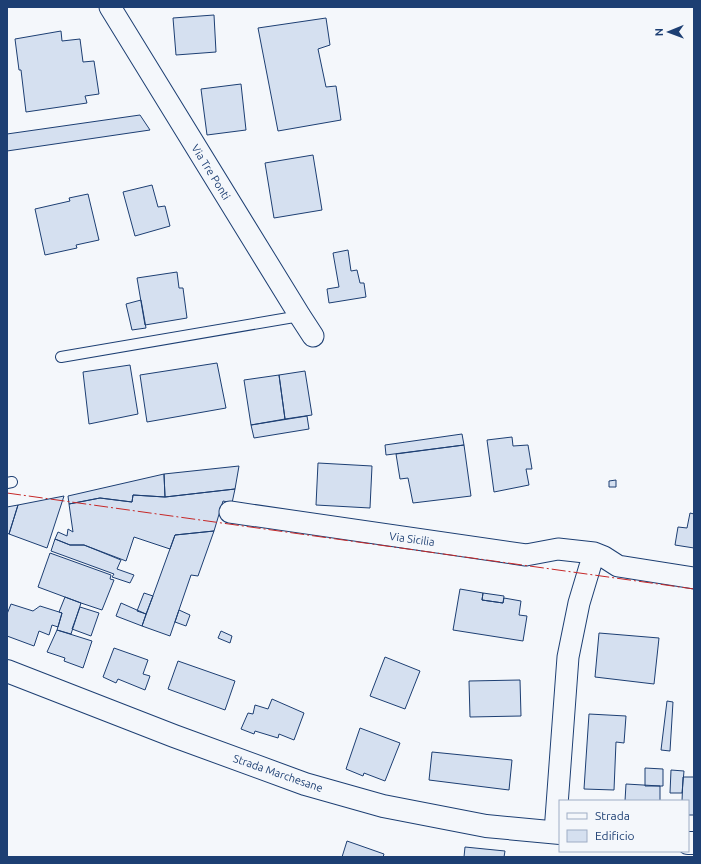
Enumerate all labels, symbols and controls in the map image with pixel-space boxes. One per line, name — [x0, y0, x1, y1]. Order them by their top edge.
north arrow — [649, 12, 689, 52]
text: N — [653, 28, 665, 36]
street label: Via Tre Ponti — [189, 142, 233, 202]
street label: Via Sicilia — [389, 530, 435, 548]
street label: Strada Marchesane — [232, 752, 324, 794]
legend — [559, 800, 689, 852]
text: Strada — [595, 809, 630, 822]
text: Edificio — [595, 829, 635, 842]

